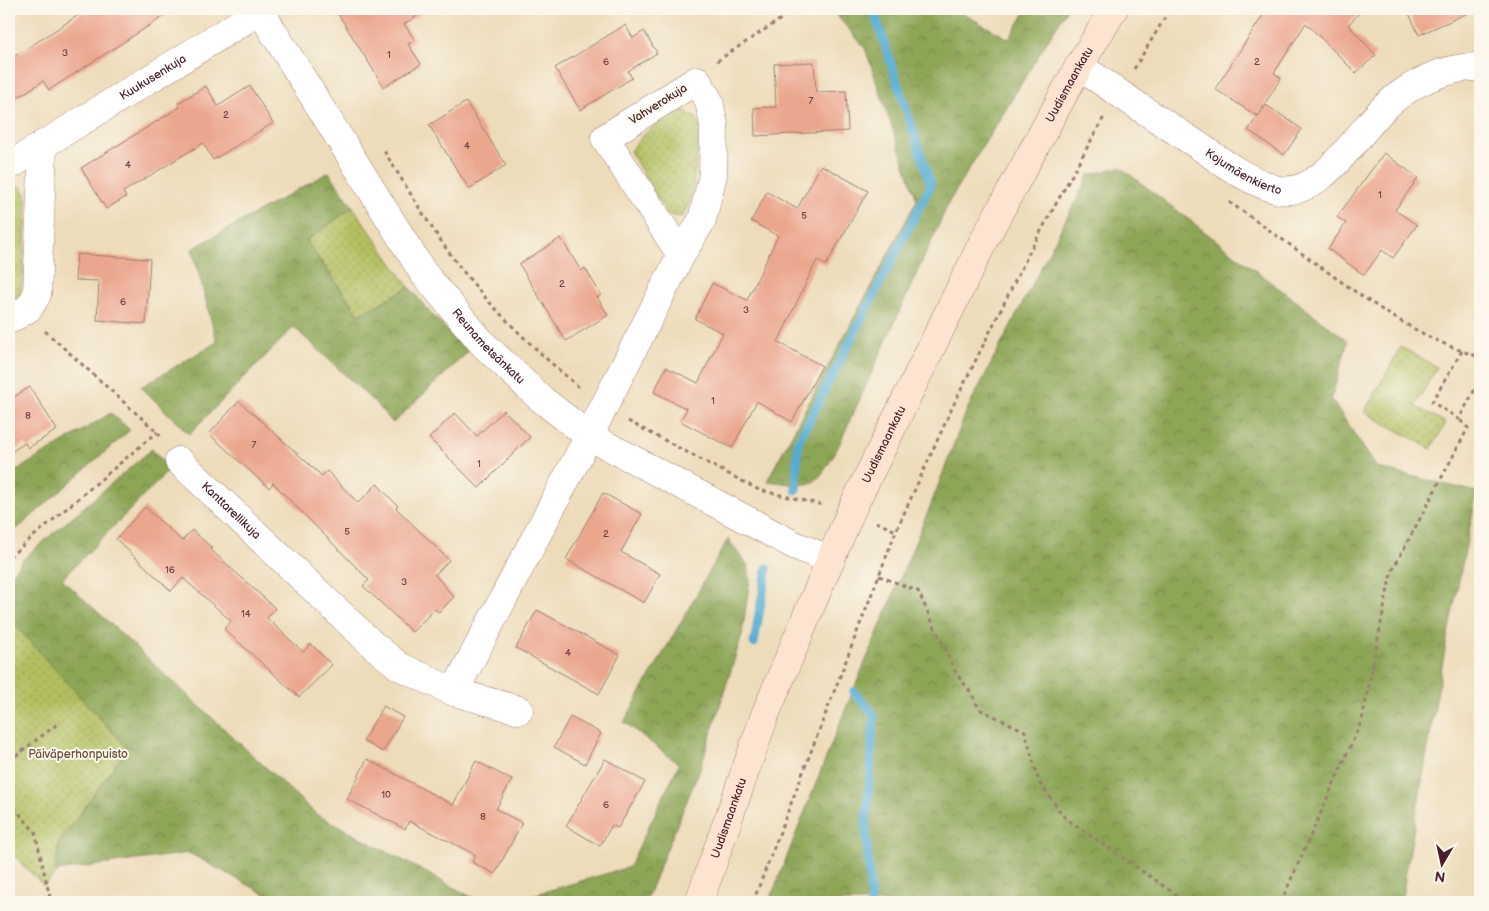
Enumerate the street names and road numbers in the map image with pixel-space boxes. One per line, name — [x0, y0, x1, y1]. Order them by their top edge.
street label: Uudismaankatu — [1043, 44, 1097, 125]
street label: Kuukusenkuja — [117, 51, 189, 104]
street label: Vahverokuja — [626, 81, 690, 128]
street label: Kojumäenkierto — [1202, 146, 1283, 198]
street label: Reunametsänkatu — [448, 306, 528, 387]
street label: Uudismaankatu — [859, 403, 909, 486]
street label: Kanttarellikuja — [198, 479, 264, 543]
street label: Uudismaankatu — [708, 776, 750, 860]

